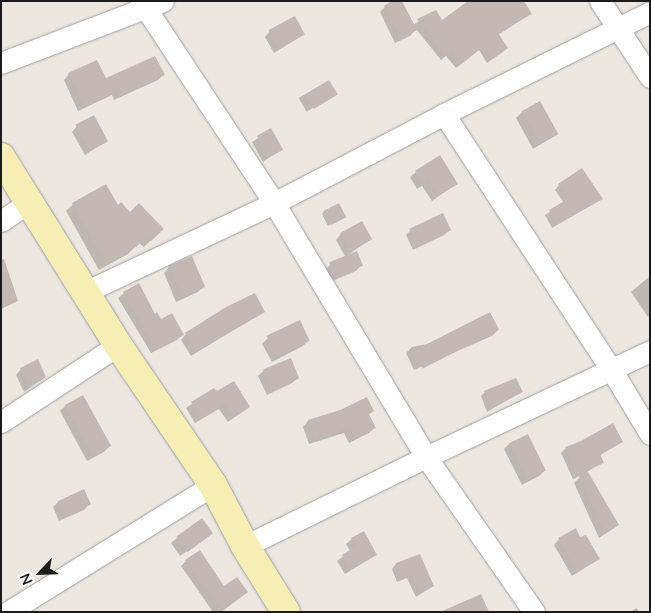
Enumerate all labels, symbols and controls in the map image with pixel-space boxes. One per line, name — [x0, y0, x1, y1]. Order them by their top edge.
north arrow — [15, 548, 65, 598]
text: N — [16, 571, 36, 588]

